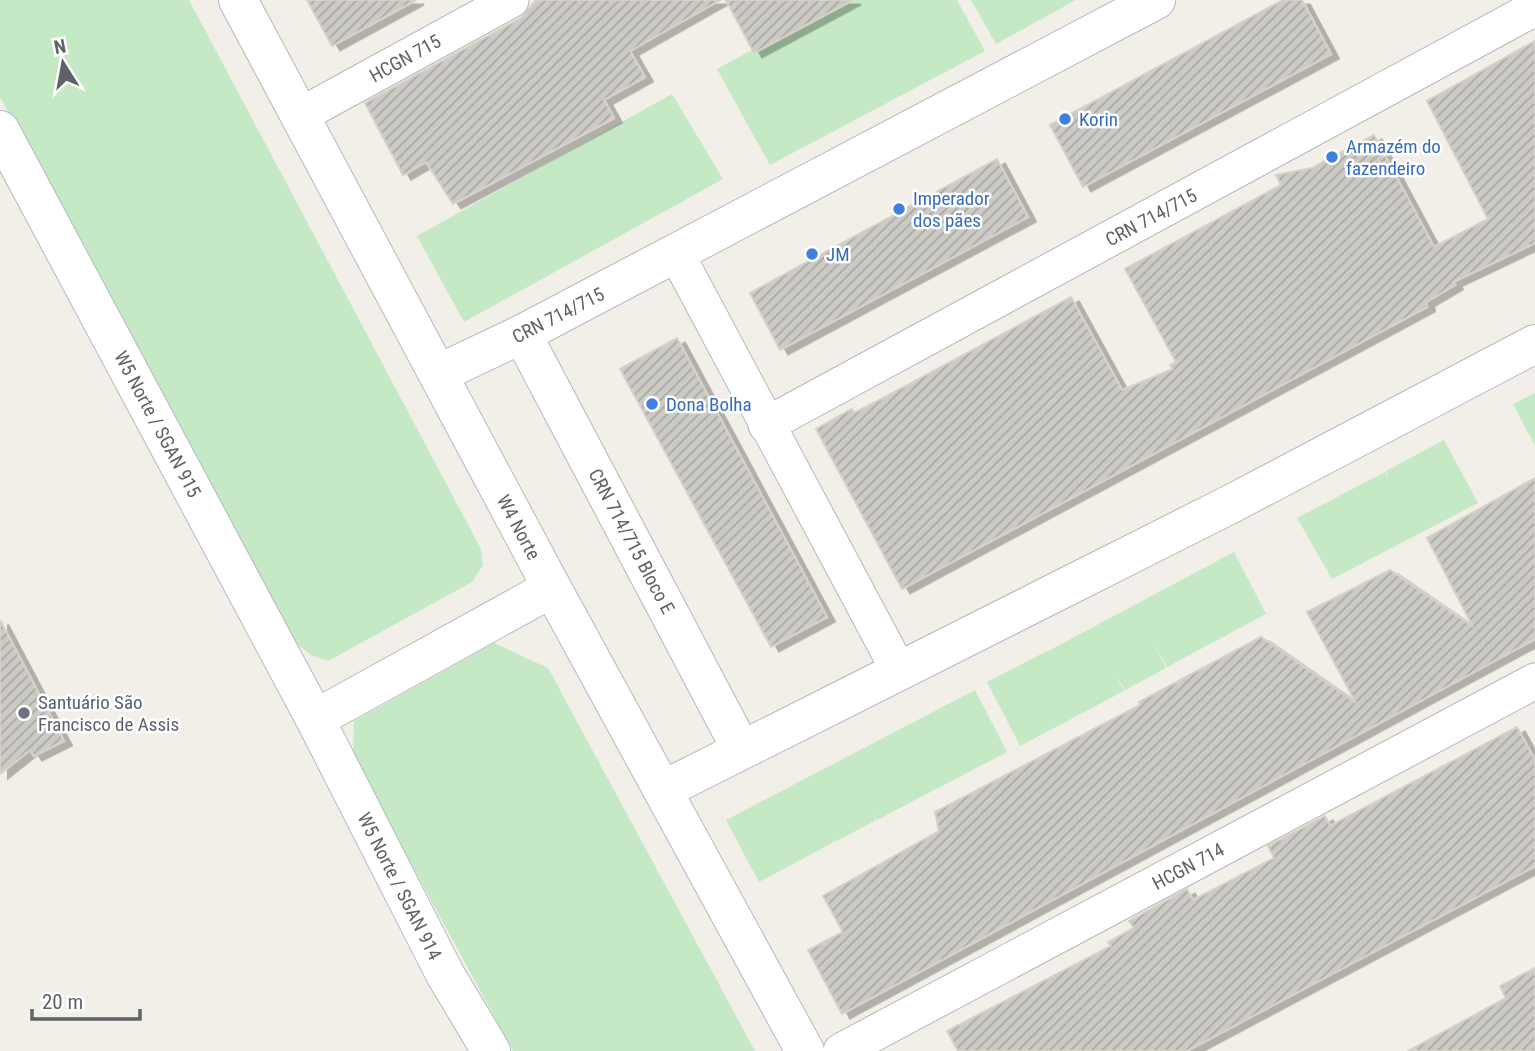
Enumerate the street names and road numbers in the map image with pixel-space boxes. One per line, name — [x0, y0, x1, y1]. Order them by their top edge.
street label: HCGN 715 — [366, 29, 445, 87]
street label: CRN 714/715 — [1102, 184, 1201, 251]
street label: CRN 714/715 — [508, 282, 608, 348]
street label: W5 Norte / SGAN 915 — [109, 347, 206, 501]
street label: CRN 714/715 Bloco E — [584, 465, 680, 618]
street label: W4 Norte — [492, 491, 545, 564]
street label: W5 Norte / SGAN 914 — [352, 809, 447, 964]
street label: HCGN 714 — [1148, 838, 1228, 895]

